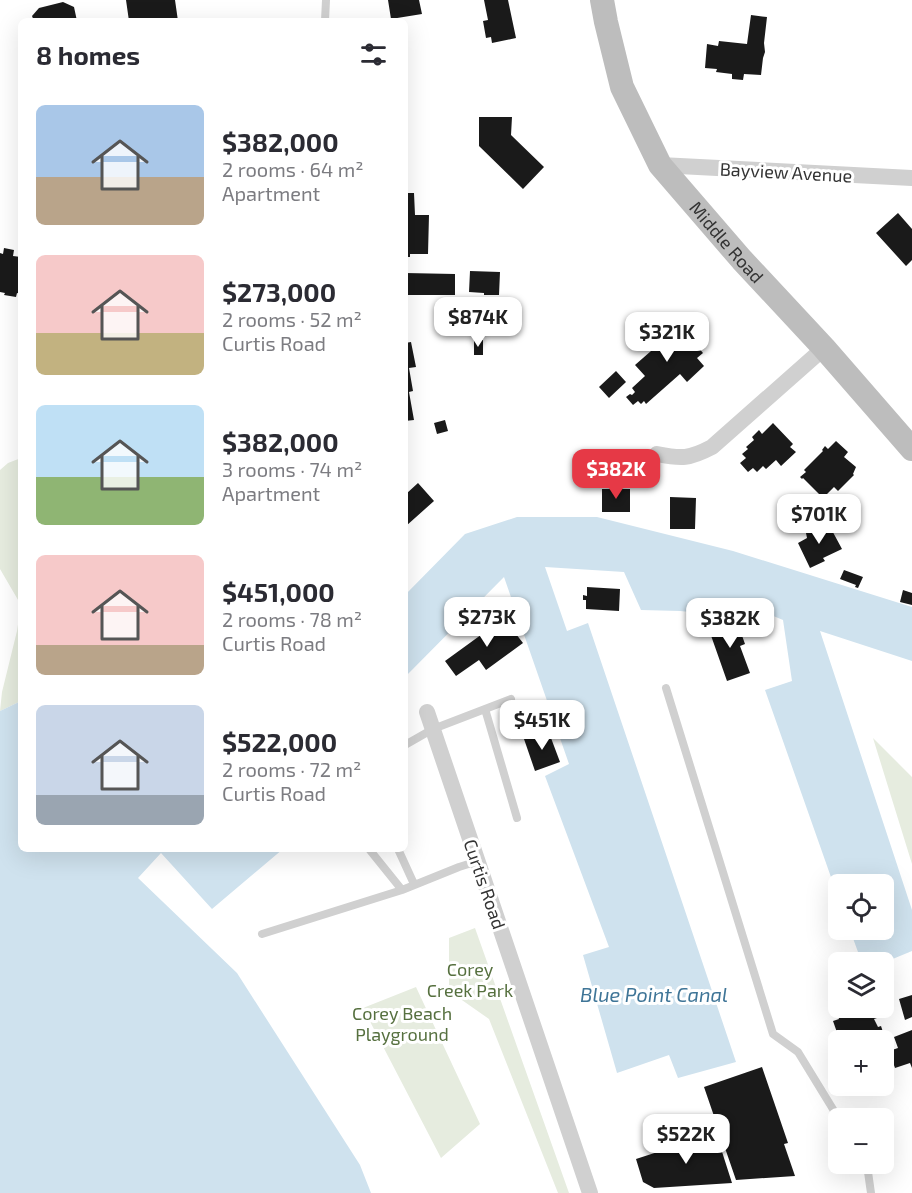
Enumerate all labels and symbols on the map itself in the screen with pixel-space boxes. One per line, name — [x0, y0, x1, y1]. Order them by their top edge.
street label: Bayview Avenue — [719, 158, 853, 186]
street label: Middle Road — [685, 197, 769, 287]
pin: $874K — [436, 297, 520, 348]
pin: $321K — [625, 312, 709, 363]
pin: $382K — [574, 449, 658, 500]
pin: $701K — [777, 494, 861, 545]
pin: $273K — [445, 597, 529, 648]
pin: $382K — [688, 598, 772, 649]
pin: $451K — [500, 700, 584, 751]
street label: Curtis Road — [459, 836, 511, 932]
park label: Corey Creek Park — [427, 958, 513, 1001]
water label: Blue Point Canal — [580, 982, 728, 1006]
park label: Corey Beach Playground — [352, 1002, 452, 1045]
pin: $522K — [644, 1114, 728, 1165]

